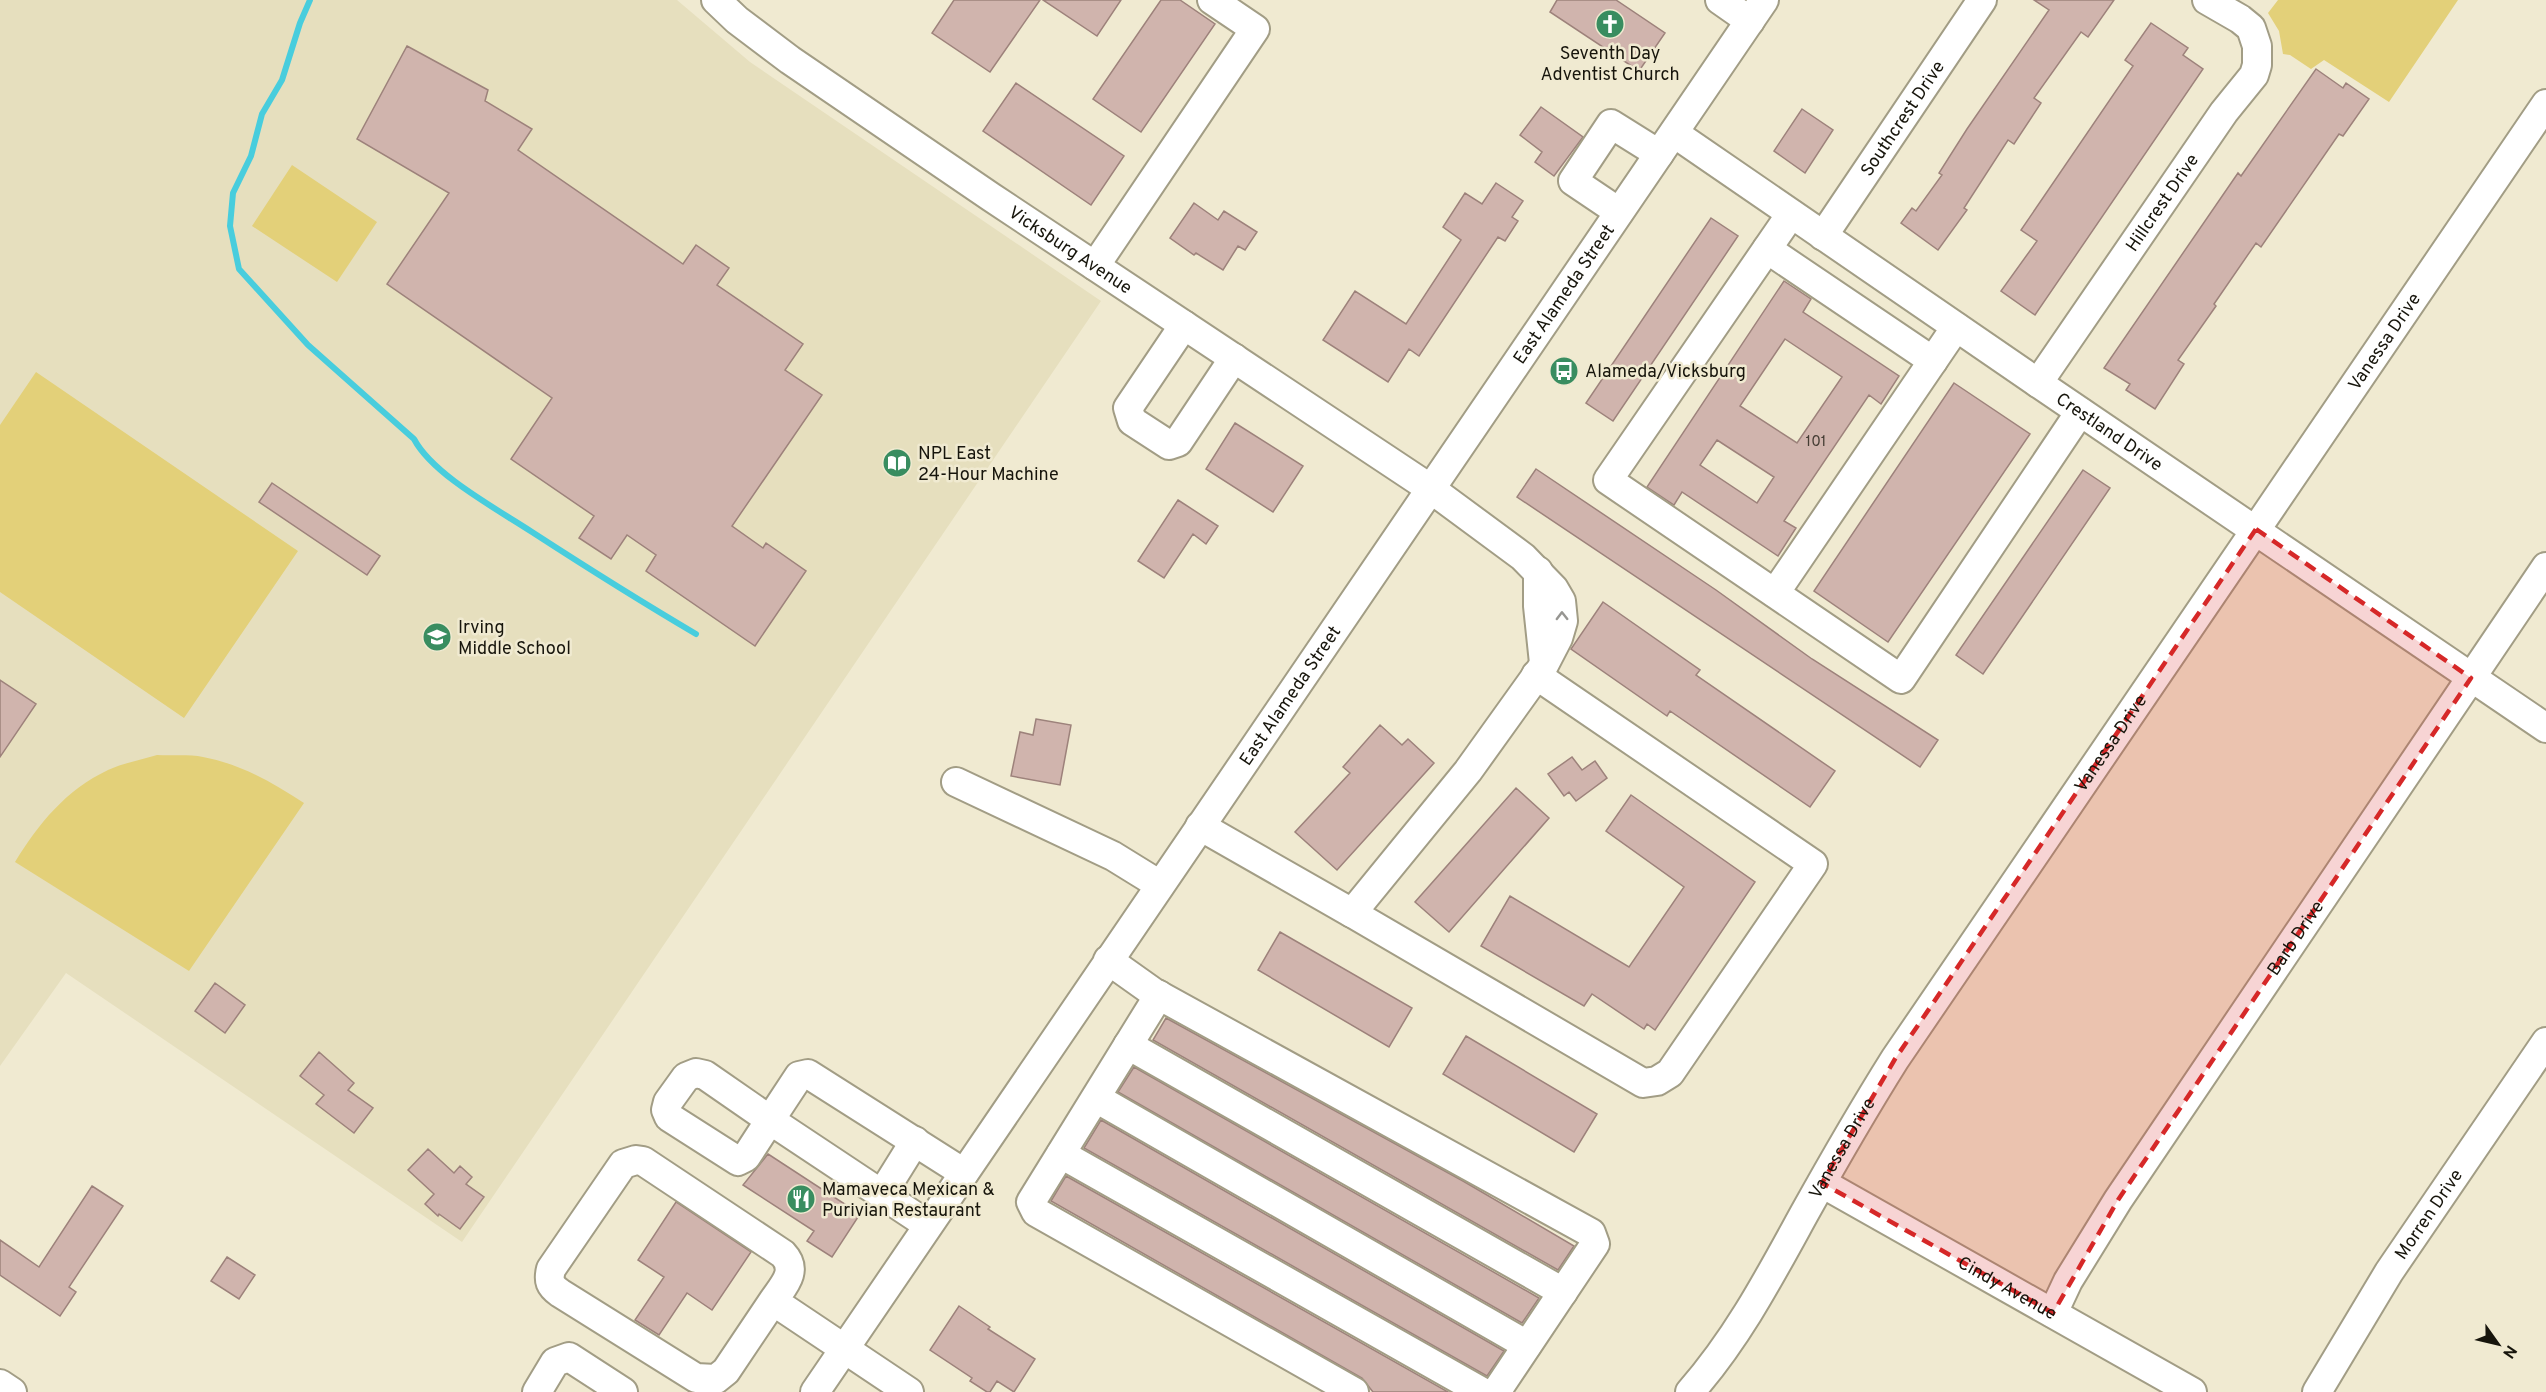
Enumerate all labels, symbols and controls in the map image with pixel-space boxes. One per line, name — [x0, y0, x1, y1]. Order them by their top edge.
church icon: Seventh Day Adventist Church — [1594, 8, 1626, 40]
place label: Seventh Day Adventist Church — [1540, 43, 1680, 87]
street label: Southcrest Drive — [1856, 57, 1951, 181]
street label: Hillcrest Drive — [2121, 150, 2205, 257]
street label: Vicksburg Avenue — [1003, 202, 1136, 300]
street label: East Alameda Street — [1509, 220, 1621, 369]
street label: Vanessa Drive — [2344, 289, 2427, 396]
bus stop icon: Alameda/Vicksburg — [1548, 355, 1580, 387]
place label: Alameda/Vicksburg — [1585, 361, 1746, 384]
street label: Crestland Drive — [2051, 388, 2167, 477]
house number: 101 — [1806, 433, 1826, 452]
place label: NPL East 24-Hour Machine — [918, 443, 1059, 487]
library icon: NPL East 24-Hour Machine — [881, 447, 913, 479]
one-way arrow — [1555, 611, 1568, 620]
place label: Irving Middle School — [458, 617, 571, 661]
school or university icon: Irving Middle School — [421, 621, 453, 653]
street label: East Alameda Street — [1235, 622, 1347, 771]
street label: Vanessa Drive — [2070, 691, 2153, 797]
street label: Barb Drive — [2263, 897, 2330, 981]
street label: Vanessa Drive — [1805, 1094, 1882, 1203]
street label: Morren Drive — [2391, 1165, 2469, 1265]
place label: Mamaveca Mexican & Purivian Restaurant — [822, 1179, 995, 1223]
restaurant icon: Mamaveca Mexican & Purivian Restaurant — [785, 1183, 817, 1215]
street label: Cindy Avenue — [1953, 1252, 2060, 1326]
north arrow — [2468, 1314, 2528, 1374]
text: N — [2497, 1341, 2520, 1362]

